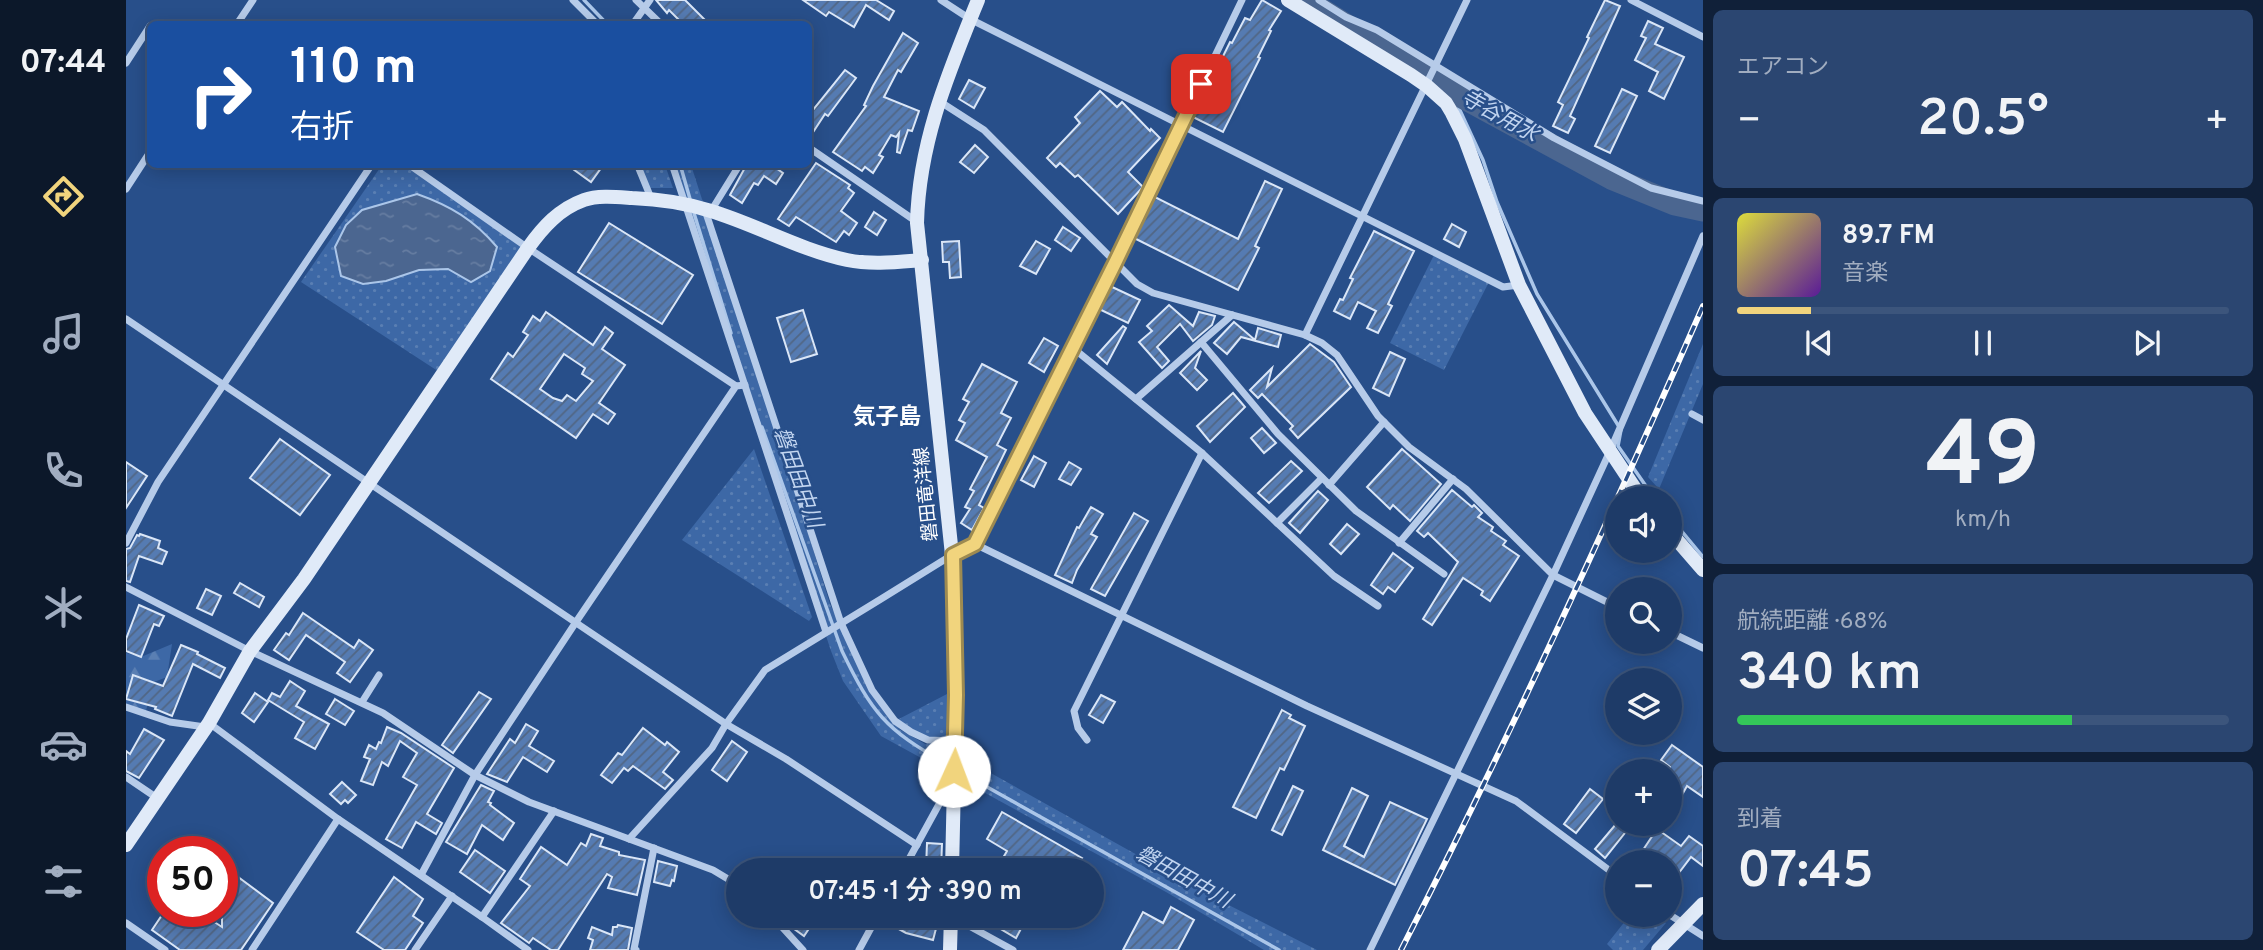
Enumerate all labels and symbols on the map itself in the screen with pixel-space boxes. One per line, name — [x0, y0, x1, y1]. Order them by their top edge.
pin — [1171, 54, 1231, 114]
water label: 寺谷用水 — [1456, 85, 1544, 150]
district label: 気子島 — [853, 404, 922, 433]
water label: 磐田田中川 — [766, 424, 828, 534]
street label: 磐田竜洋線 — [910, 445, 944, 543]
position arrow — [917, 734, 991, 808]
speed limit sign: 50 — [147, 836, 238, 927]
water label: 磐田田中川 — [1131, 841, 1237, 916]

